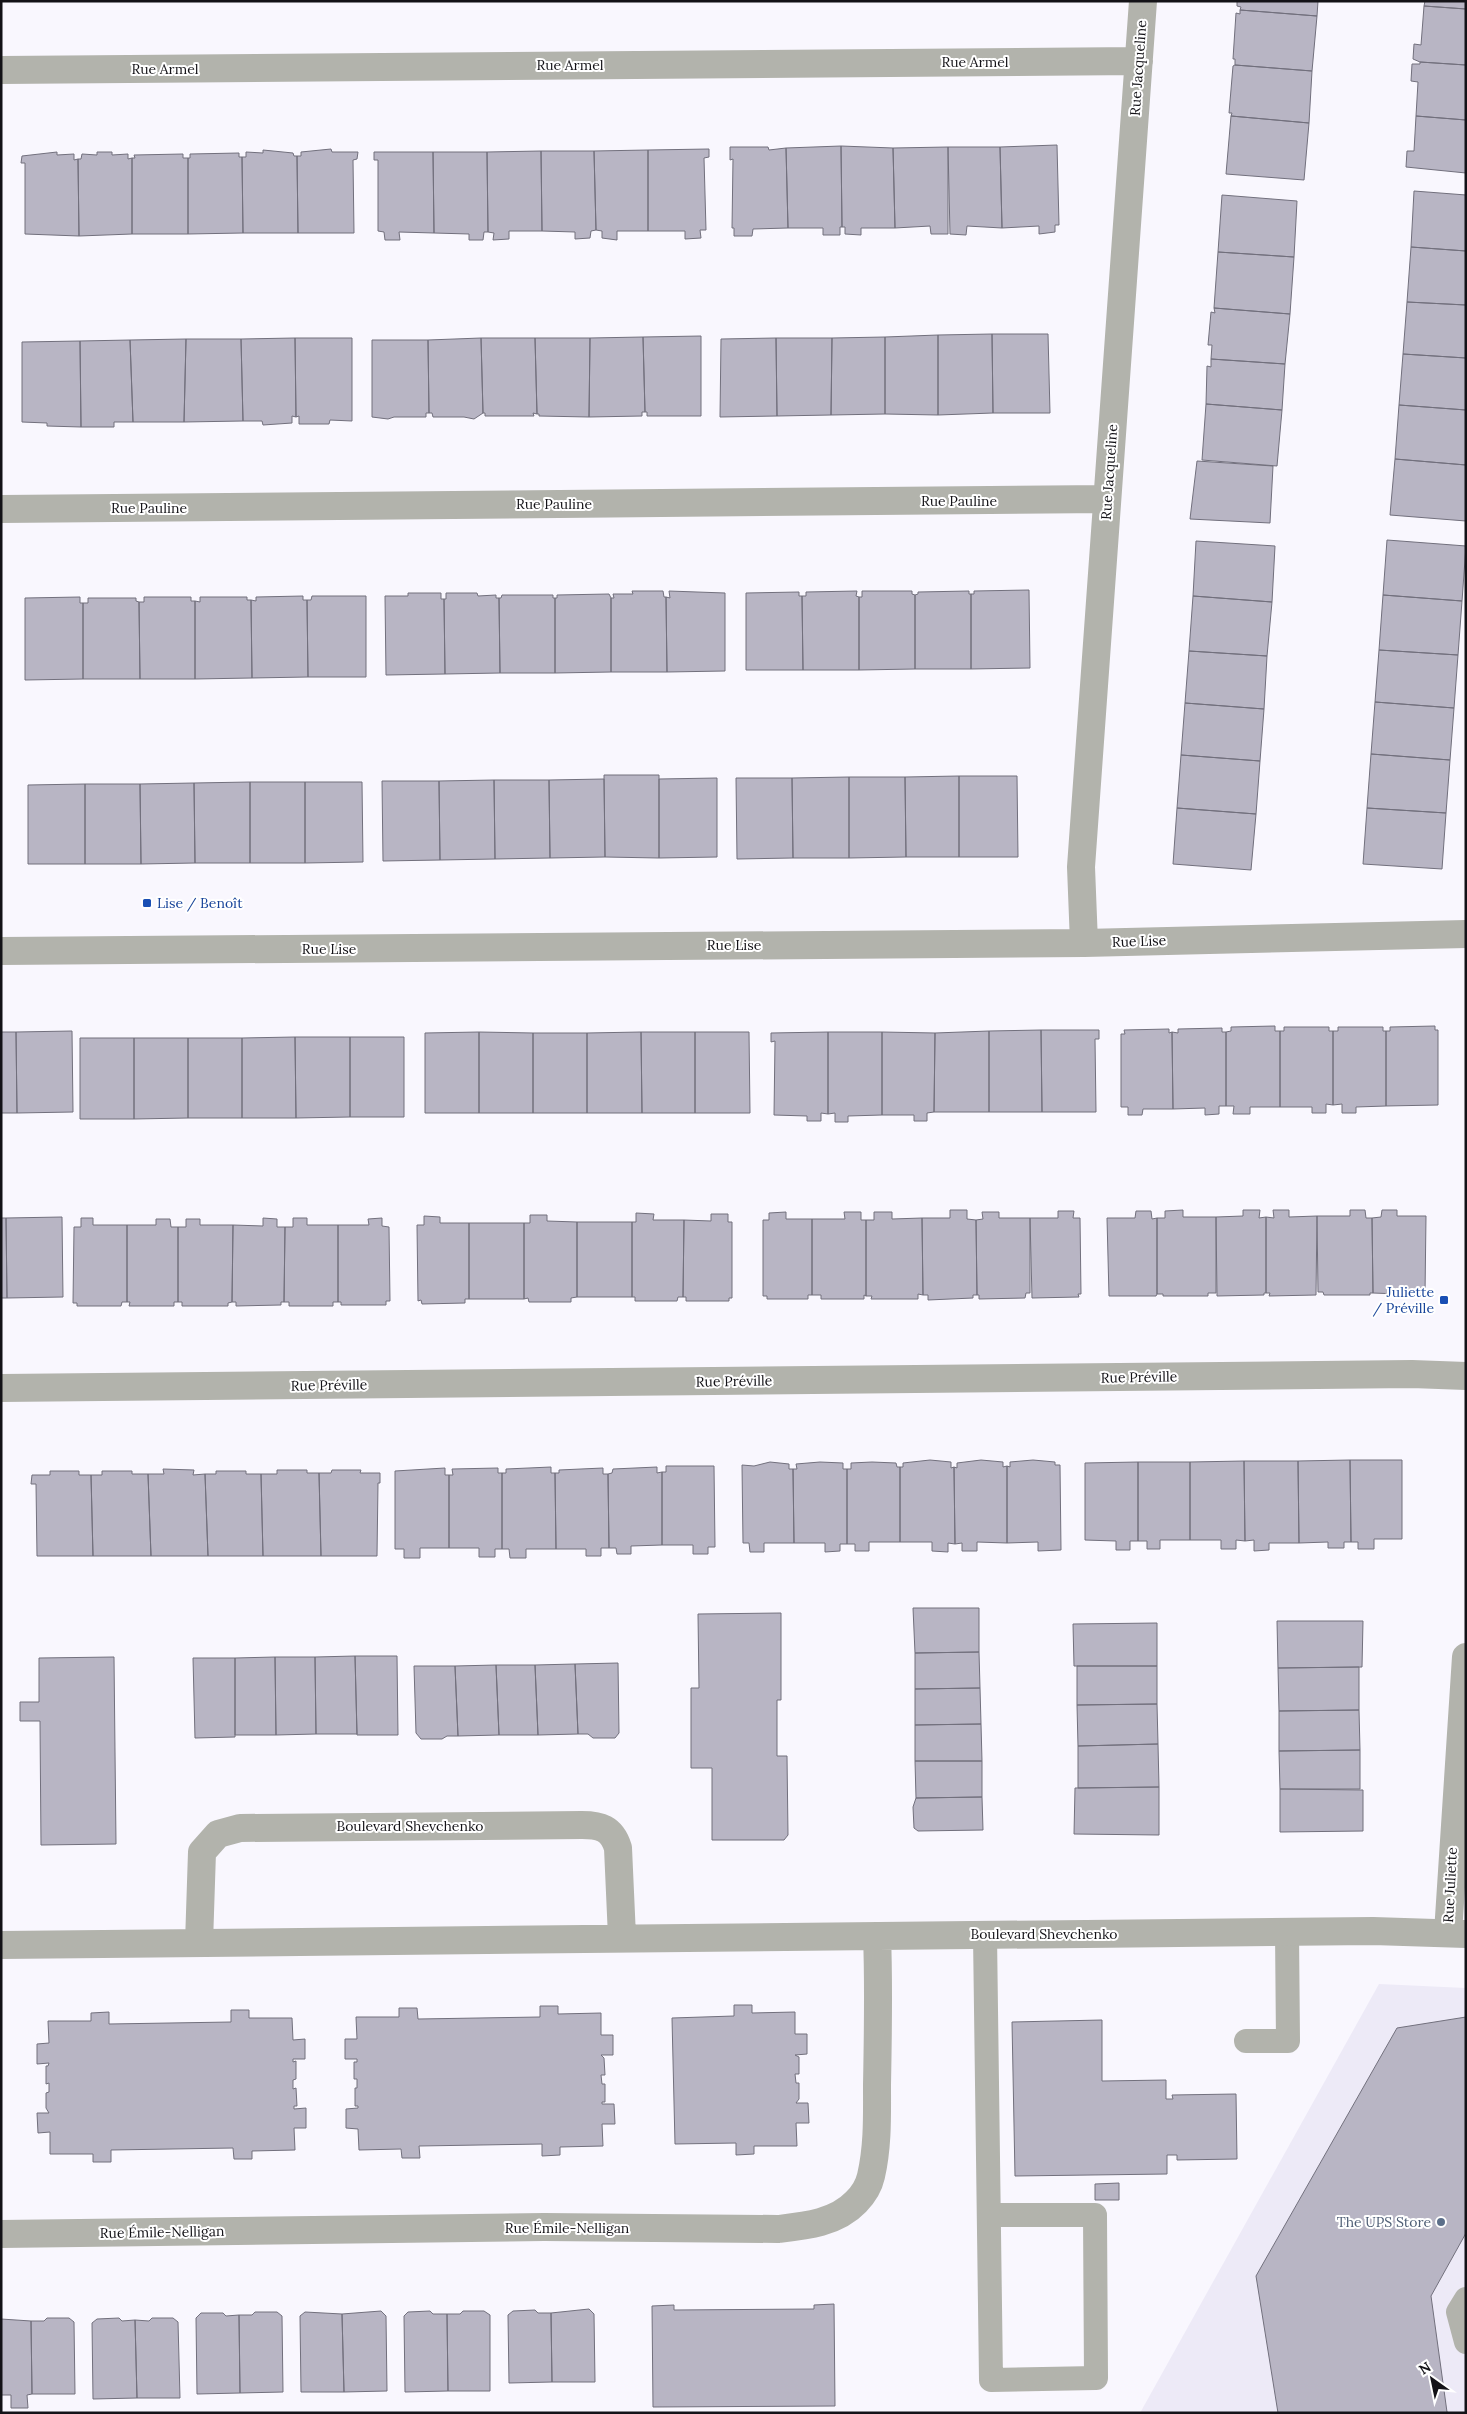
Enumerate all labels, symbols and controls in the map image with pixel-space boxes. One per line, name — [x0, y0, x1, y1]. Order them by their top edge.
street label: Rue Jacqueline — [1126, 19, 1150, 116]
street label: Rue Armel — [941, 53, 1009, 71]
street label: Rue Armel — [536, 56, 604, 74]
street label: Rue Armel — [131, 60, 199, 78]
street label: Rue Jacqueline — [1097, 423, 1121, 520]
street label: Rue Pauline — [921, 492, 997, 510]
street label: Rue Pauline — [516, 495, 592, 513]
street label: Rue Pauline — [111, 499, 187, 517]
place label: Lise / Benoît — [157, 894, 243, 912]
marker: Lise / Benoît — [141, 897, 153, 909]
street label: Rue Lise — [1111, 931, 1167, 951]
street label: Rue Lise — [707, 936, 762, 954]
street label: Rue Lise — [302, 940, 357, 958]
place label: Juliette / Préville — [1372, 1283, 1434, 1317]
marker: Juliette / Préville — [1438, 1294, 1450, 1306]
street label: Rue Préville — [1101, 1367, 1178, 1387]
street label: Rue Préville — [696, 1371, 773, 1391]
street label: Rue Préville — [291, 1375, 368, 1395]
street label: Boulevard Shevchenko — [336, 1817, 484, 1835]
street label: Rue Juliette — [1439, 1846, 1461, 1923]
street label: Boulevard Shevchenko — [970, 1925, 1118, 1943]
place label: The UPS Store — [1337, 2213, 1431, 2231]
marker: The UPS Store — [1435, 2216, 1447, 2228]
street label: Rue Émile-Nelligan — [505, 2219, 630, 2237]
street label: Rue Émile-Nelligan — [99, 2222, 225, 2242]
north arrow — [1407, 2354, 1457, 2404]
text: N — [1415, 2358, 1435, 2379]

